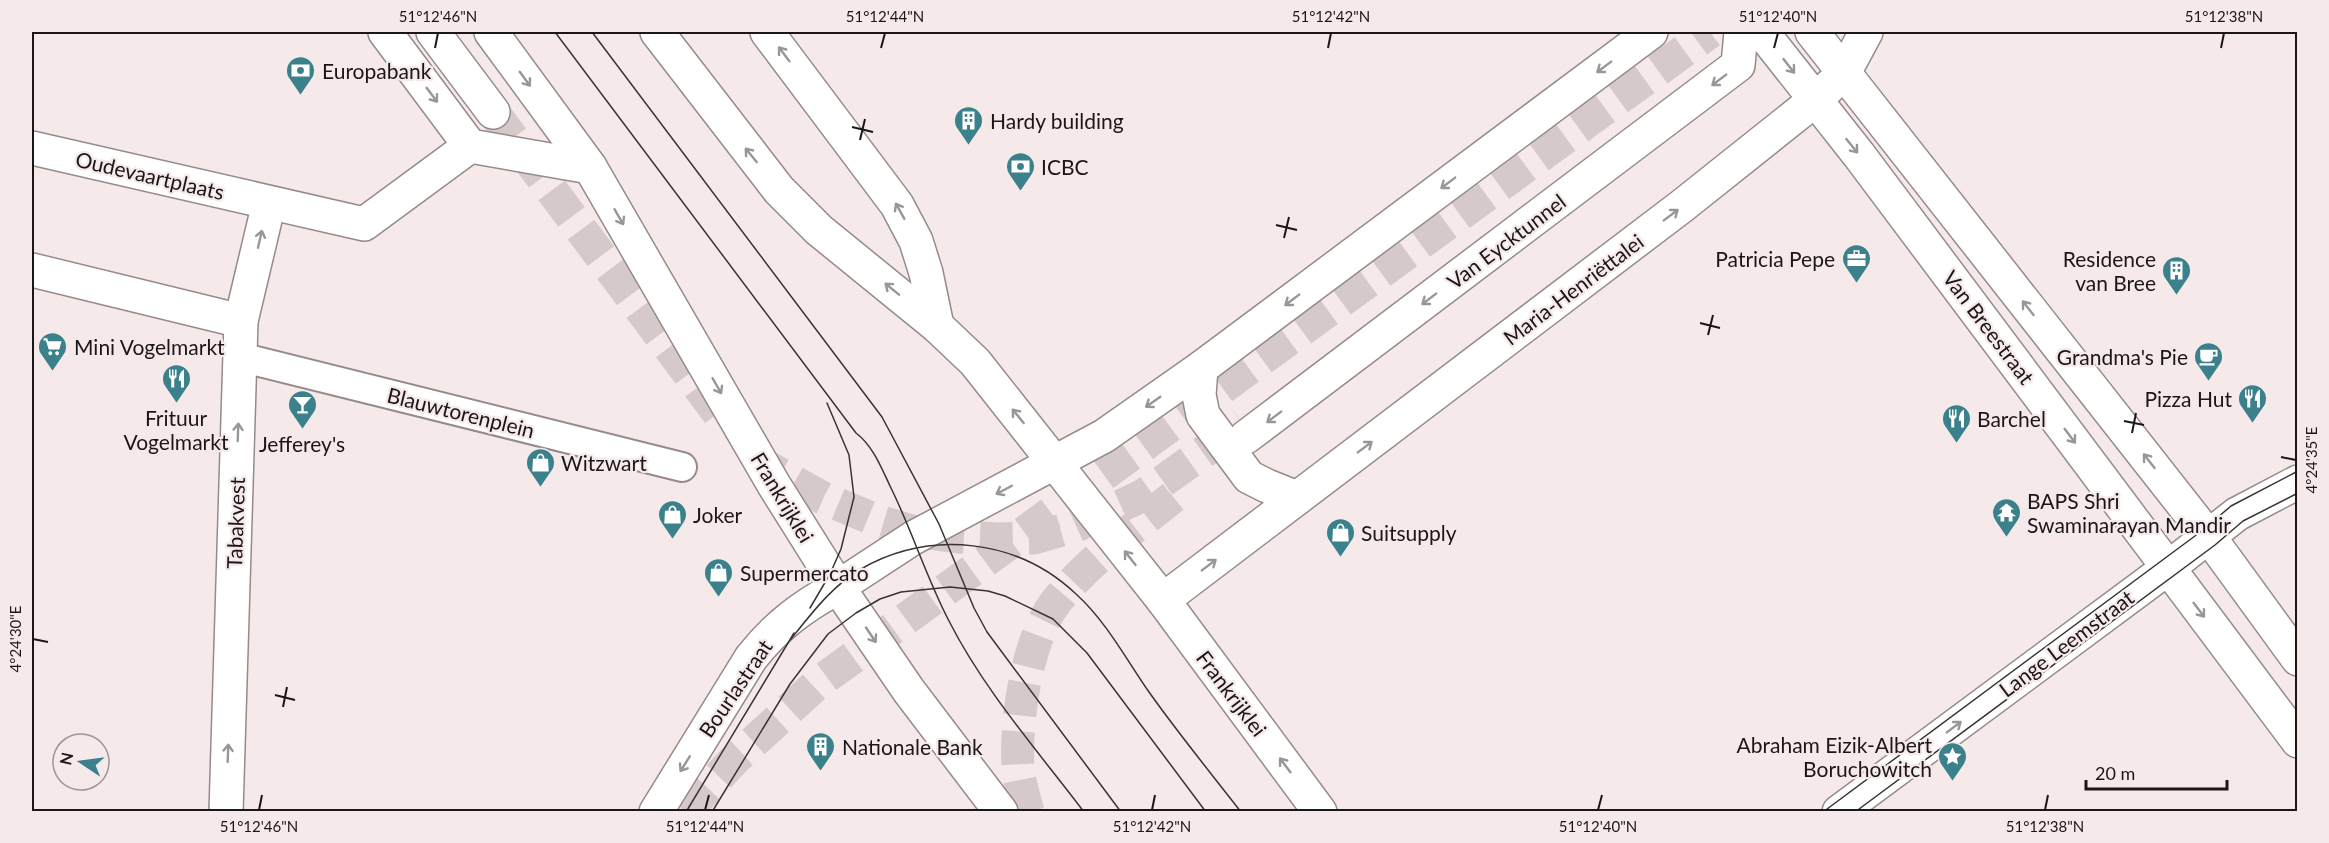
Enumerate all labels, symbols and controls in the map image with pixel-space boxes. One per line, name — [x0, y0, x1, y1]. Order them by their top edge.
text: 51°12'46"N — [399, 7, 477, 25]
text: 51°12'44"N — [846, 7, 924, 25]
text: 51°12'42"N — [1292, 7, 1370, 25]
text: 51°12'40"N — [1739, 7, 1817, 25]
text: 51°12'38"N — [2185, 7, 2263, 25]
one-way arrow — [778, 46, 791, 62]
bank icon: Europabank — [285, 54, 317, 96]
place label: Europabank — [322, 58, 432, 83]
one-way arrow — [1782, 58, 1795, 74]
one-way arrow — [1597, 60, 1613, 73]
one-way arrow — [519, 70, 531, 86]
one-way arrow — [1711, 74, 1727, 86]
one-way arrow — [426, 87, 438, 103]
building icon: Hardy building — [953, 104, 985, 146]
place label: Hardy building — [990, 108, 1124, 133]
one-way arrow — [1845, 138, 1858, 154]
street label: Oudevaartplaats — [73, 146, 227, 204]
one-way arrow — [744, 147, 757, 163]
bank icon: ICBC — [1004, 150, 1036, 192]
place label: ICBC — [1041, 154, 1089, 179]
one-way arrow — [1441, 177, 1457, 190]
street label: Van Eycktunnel — [1442, 188, 1570, 294]
one-way arrow — [894, 203, 906, 220]
one-way arrow — [613, 208, 625, 225]
one-way arrow — [1662, 208, 1678, 221]
street label: Maria-Henriëttalei — [1498, 228, 1648, 350]
one-way arrow — [255, 230, 267, 249]
office icon: Patricia Pepe — [1840, 242, 1872, 284]
place label: Patricia Pepe — [1715, 246, 1835, 271]
place label: Residence van Bree — [2063, 246, 2156, 295]
building icon: Residence van Bree — [2161, 254, 2193, 296]
street label: Van Breestraat — [1938, 265, 2040, 389]
one-way arrow — [884, 282, 900, 295]
one-way arrow — [1284, 293, 1300, 306]
one-way arrow — [1422, 293, 1438, 305]
one-way arrow — [2022, 300, 2035, 316]
supermarket icon: Mini Vogelmarkt — [37, 330, 69, 372]
place label: Mini Vogelmarkt — [74, 334, 225, 359]
cafe icon: Grandma's Pie — [2193, 340, 2225, 382]
place label: Grandma's Pie — [2057, 344, 2188, 369]
restaurant icon: Frituur Vogelmarkt — [160, 362, 192, 404]
one-way arrow — [711, 377, 723, 394]
street label: Blauwtorenplein — [385, 382, 537, 442]
restaurant icon: Pizza Hut — [2237, 382, 2269, 424]
place label: Pizza Hut — [2145, 386, 2232, 411]
bar icon: Jefferey's — [286, 388, 318, 430]
one-way arrow — [1145, 396, 1161, 408]
restaurant icon: Barchel — [1940, 402, 1972, 444]
place label: Frituur Vogelmarkt — [124, 405, 229, 454]
place label: Barchel — [1977, 406, 2046, 431]
one-way arrow — [1012, 408, 1025, 424]
one-way arrow — [1266, 410, 1282, 423]
one-way arrow — [232, 423, 244, 443]
text: 4°24'35"E — [2302, 427, 2320, 494]
one-way arrow — [2063, 428, 2076, 444]
place label: Jefferey's — [259, 431, 345, 456]
one-way arrow — [1356, 440, 1372, 453]
shop icon: Witzwart — [524, 446, 556, 488]
street label: Frankrijklei — [746, 447, 820, 547]
place label: Witzwart — [561, 450, 647, 475]
one-way arrow — [2142, 453, 2155, 469]
street label: Tabakvest — [221, 476, 249, 569]
one-way arrow — [996, 484, 1013, 496]
place label: BAPS Shri Swaminarayan Mandir — [2027, 488, 2231, 537]
temple icon: BAPS Shri Swaminarayan Mandir — [1990, 496, 2022, 538]
shop icon: Joker — [656, 498, 688, 540]
place label: Joker — [693, 502, 743, 527]
shop icon: Suitsupply — [1324, 516, 1356, 558]
place label: Suitsupply — [1361, 520, 1457, 545]
one-way arrow — [1124, 550, 1137, 566]
shop icon: Supermercato — [703, 556, 735, 598]
one-way arrow — [1201, 558, 1217, 571]
place label: Supermercato — [740, 560, 869, 585]
street label: Lange Leemstraat — [1994, 584, 2139, 702]
one-way arrow — [2192, 601, 2205, 617]
text: 4°24'30"E — [6, 606, 24, 673]
one-way arrow — [865, 626, 877, 642]
street label: Bourlastraat — [693, 634, 777, 742]
street label: Frankrijklei — [1192, 645, 1272, 741]
one-way arrow — [1945, 720, 1961, 733]
building icon: Nationale Bank — [805, 730, 837, 772]
north arrow — [51, 732, 111, 792]
place label: Abraham Eizik-Albert Boruchowitch — [1737, 732, 1932, 781]
place label: Nationale Bank — [842, 734, 983, 759]
place icon: Abraham Eizik-Albert Boruchowitch — [1937, 740, 1969, 782]
one-way arrow — [222, 744, 233, 764]
text: N — [55, 750, 77, 767]
scale bar — [2086, 753, 2227, 791]
one-way arrow — [679, 755, 691, 772]
one-way arrow — [1279, 757, 1291, 773]
text: 20 m — [2095, 762, 2135, 784]
text: 51°12'46"N — [220, 817, 298, 835]
text: 51°12'44"N — [666, 817, 744, 835]
text: 51°12'42"N — [1113, 817, 1191, 835]
text: 51°12'40"N — [1559, 817, 1637, 835]
text: 51°12'38"N — [2006, 817, 2084, 835]

